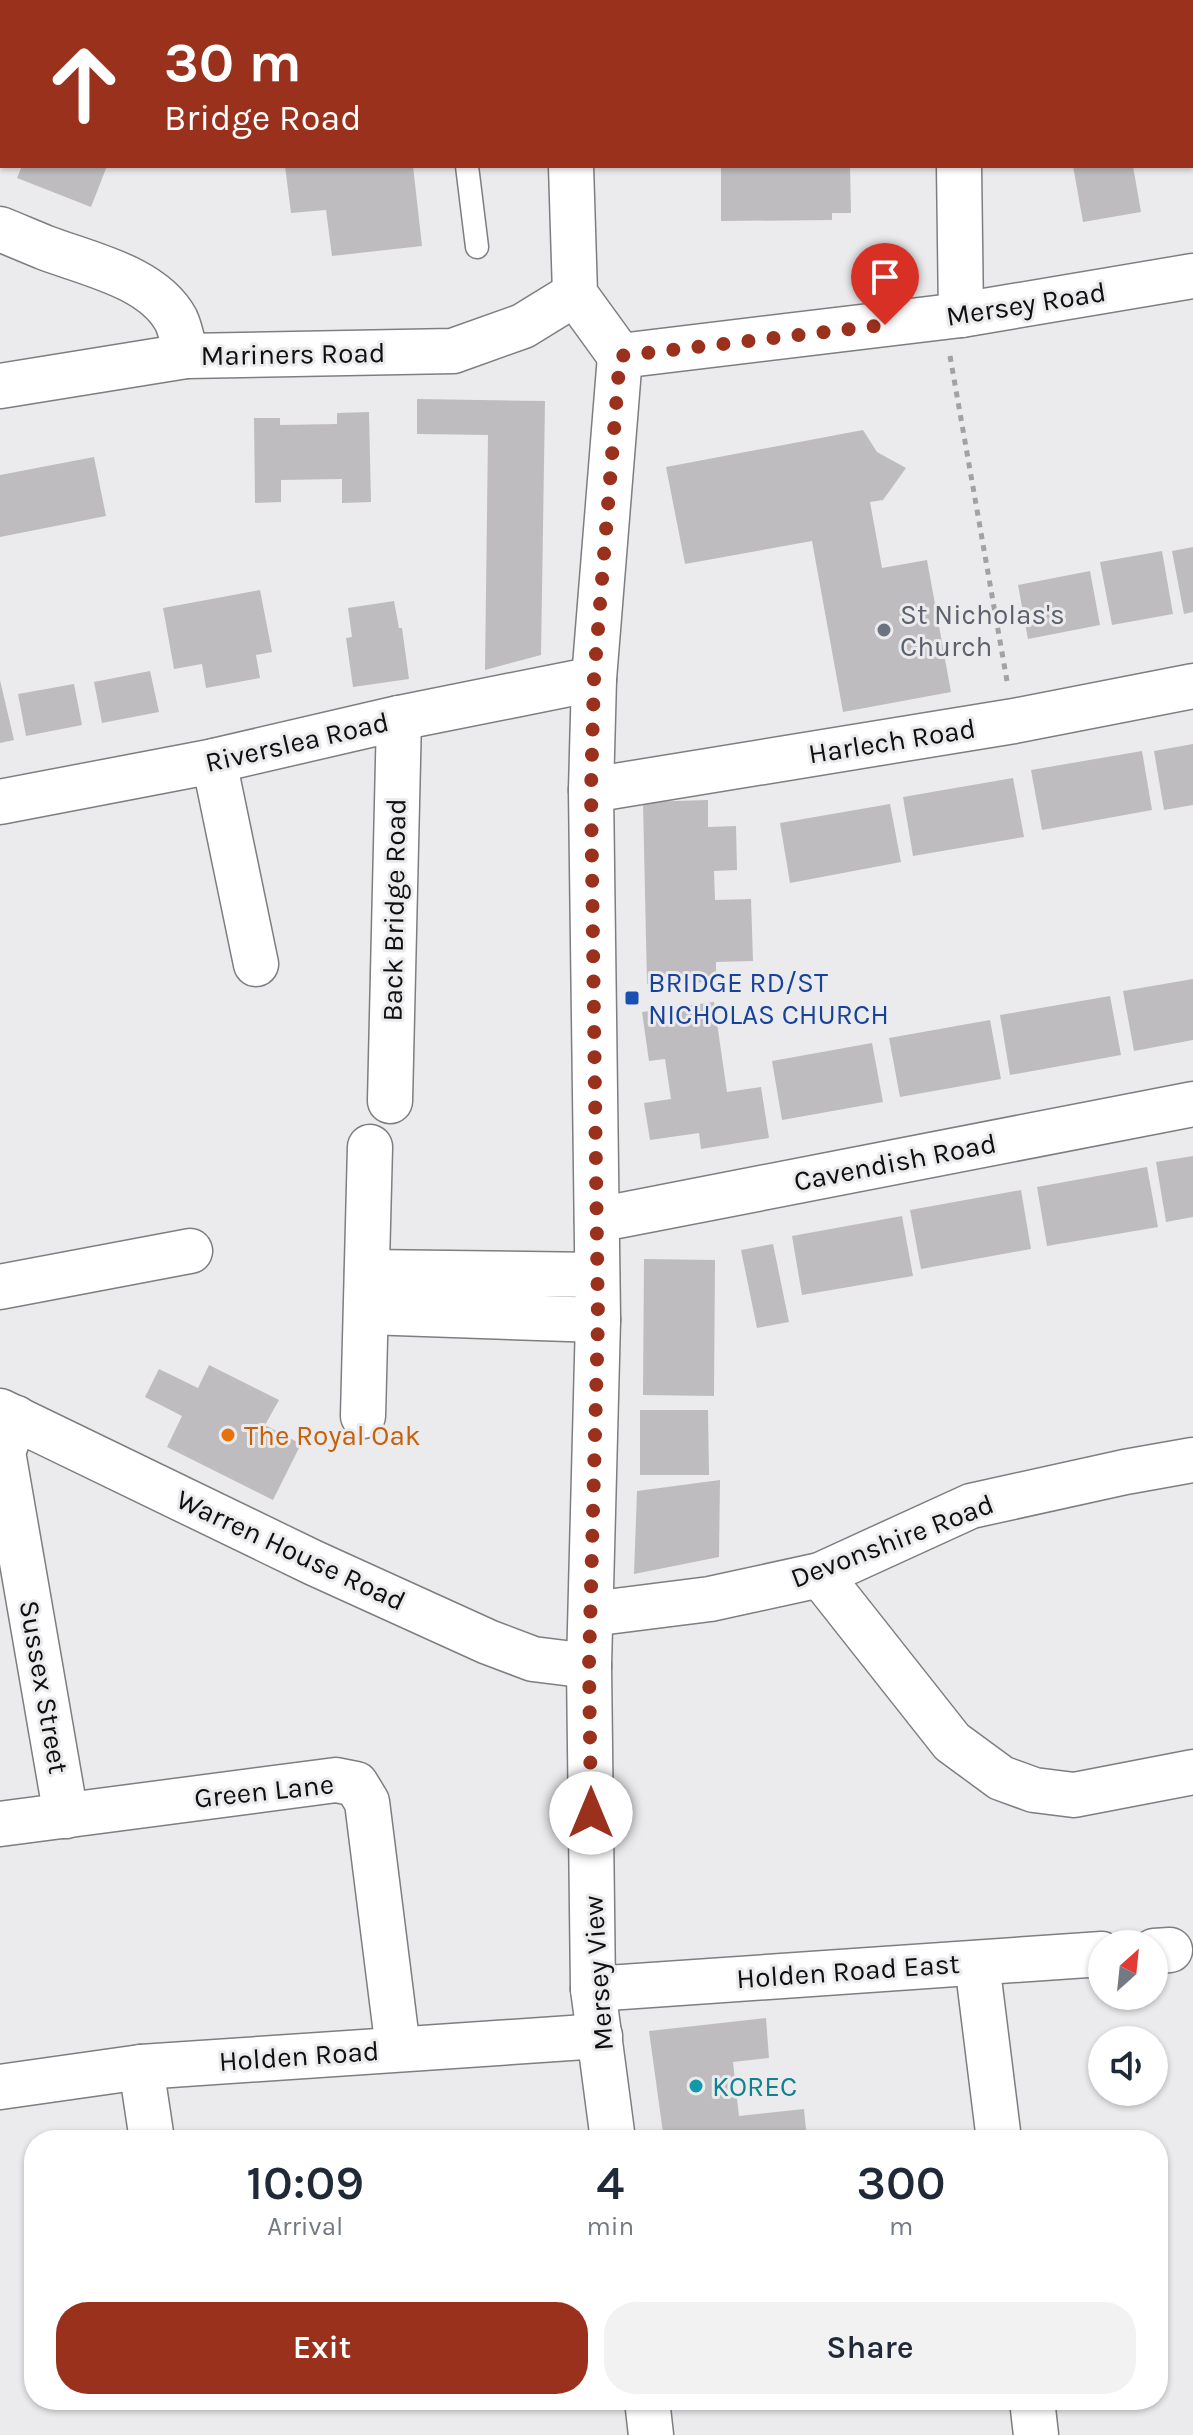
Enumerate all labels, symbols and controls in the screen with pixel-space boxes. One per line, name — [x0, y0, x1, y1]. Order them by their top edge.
text: 30 m — [164, 30, 302, 95]
icon: ahead — [32, 32, 136, 136]
text: Bridge Road — [164, 97, 362, 139]
pin — [851, 243, 919, 325]
icon: arrive — [863, 255, 907, 299]
street label: Mersey Road — [944, 275, 1108, 333]
street label: Mariners Road — [200, 336, 386, 372]
place label: St Nicholas's Church — [900, 598, 1065, 663]
marker: St Nicholas's Church — [875, 621, 893, 639]
street label: Riverslea Road — [202, 705, 392, 779]
street label: Harlech Road — [806, 711, 978, 771]
street label: Back Bridge Road — [376, 798, 412, 1022]
place label: BRIDGE RD/ST NICHOLAS CHURCH — [648, 966, 889, 1031]
marker: BRIDGE RD/ST NICHOLAS CHURCH — [623, 989, 641, 1007]
street label: Cavendish Road — [791, 1126, 999, 1198]
place label: The Royal Oak — [244, 1419, 421, 1452]
marker: The Royal Oak — [219, 1426, 237, 1444]
street label: Warren House Road — [171, 1482, 411, 1618]
street label: Devonshire Road — [786, 1487, 998, 1595]
street label: Sussex Street — [13, 1598, 75, 1776]
street label: Green Lane — [193, 1767, 335, 1815]
position arrow — [549, 1771, 633, 1855]
street label: Mersey View — [576, 1894, 620, 2052]
north arrow — [1088, 1930, 1168, 2010]
map controls — [1088, 1930, 1168, 2106]
street label: Holden Road East — [735, 1947, 961, 1995]
button: sound — [1088, 2026, 1168, 2106]
street label: Holden Road — [218, 2034, 380, 2078]
place label: KOREC — [712, 2070, 797, 2103]
marker: KOREC — [687, 2077, 705, 2095]
text: 10:09 — [246, 2155, 364, 2211]
text: 4 — [596, 2155, 624, 2211]
text: 300 — [857, 2155, 946, 2211]
text: Arrival — [267, 2211, 343, 2242]
text: min — [586, 2211, 634, 2242]
text: m — [889, 2211, 913, 2242]
button: Exit — [56, 2302, 588, 2394]
button: Share — [604, 2302, 1136, 2394]

